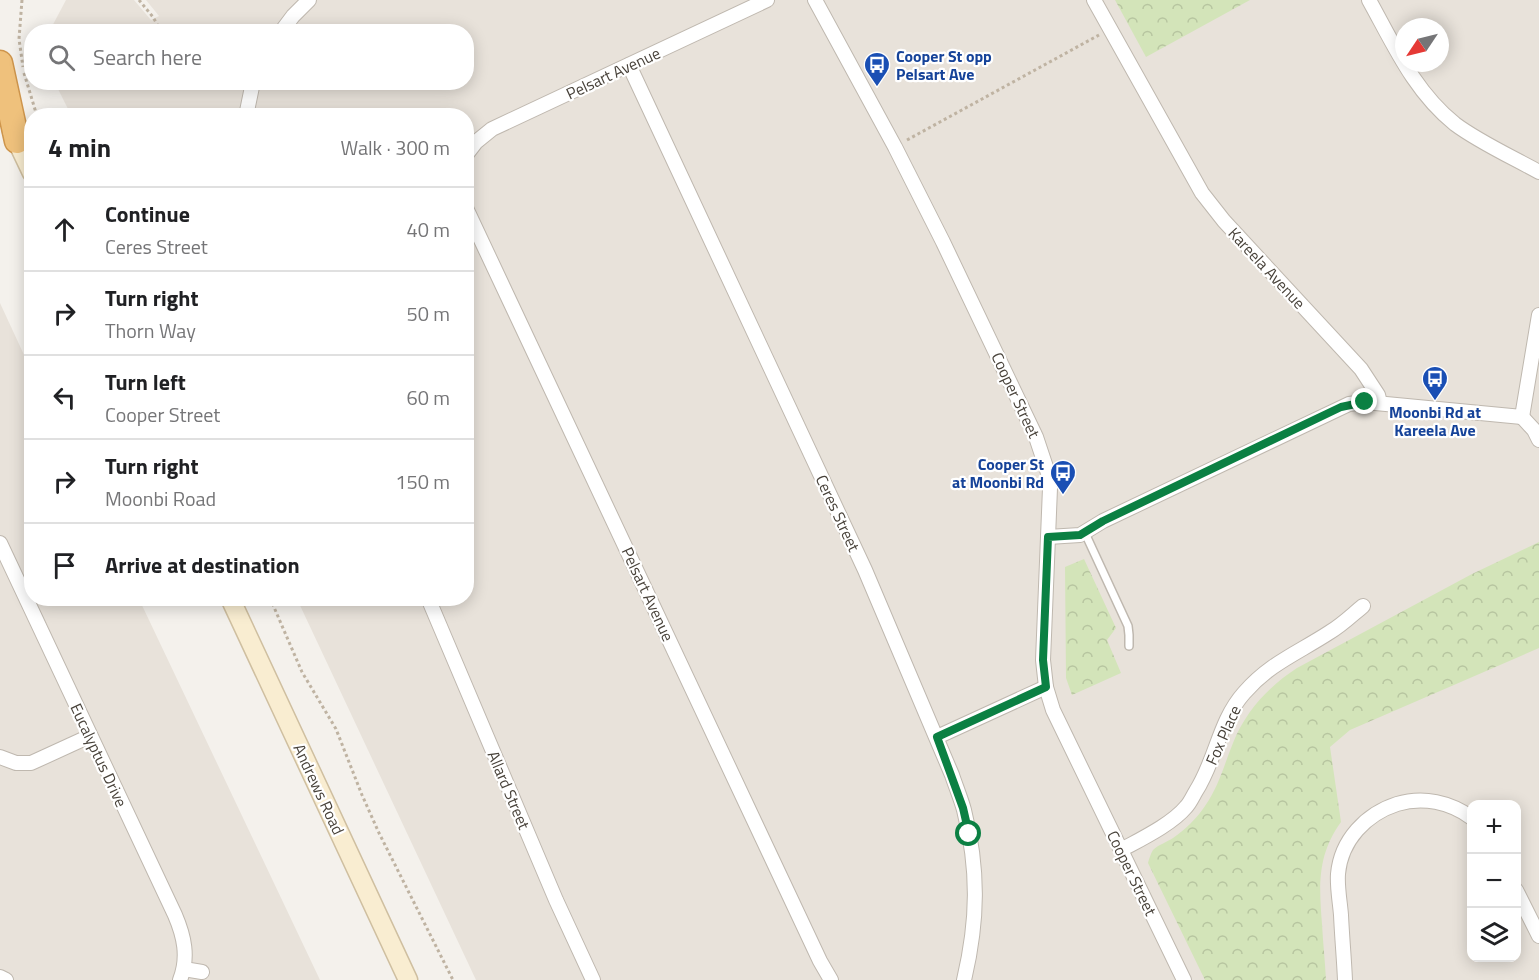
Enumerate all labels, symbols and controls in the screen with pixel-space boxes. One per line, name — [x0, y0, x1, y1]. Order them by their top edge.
north arrow — [1395, 18, 1449, 72]
search box — [24, 24, 474, 90]
text: Search here — [93, 40, 202, 74]
icon: search — [45, 41, 78, 74]
street label: Pelsart Avenue — [562, 41, 664, 105]
place label: Cooper St opp Pelsart Ave — [896, 44, 992, 86]
bus stop icon: Cooper St opp Pelsart Ave — [862, 50, 892, 88]
text: 4 min — [48, 128, 111, 167]
text: Walk · 300 m — [341, 132, 450, 163]
text: Continue — [105, 197, 190, 231]
icon: ahead — [48, 213, 81, 246]
text: 40 m — [406, 214, 450, 245]
street label: Kareela Avenue — [1223, 222, 1311, 314]
text: Ceres Street — [105, 231, 208, 262]
text: Turn right — [105, 281, 199, 315]
icon: right — [48, 297, 81, 330]
text: 50 m — [406, 298, 450, 329]
text: Thorn Way — [105, 315, 196, 346]
street label: Cooper Street — [986, 348, 1047, 442]
bus stop icon: Moonbi Rd at Kareela Ave — [1420, 364, 1450, 402]
text: Turn left — [105, 365, 186, 399]
icon: left — [48, 381, 81, 414]
text: 60 m — [406, 382, 450, 413]
route end — [1351, 388, 1377, 414]
text: Cooper Street — [105, 399, 220, 430]
place label: Moonbi Rd at Kareela Ave — [1389, 400, 1481, 442]
text: Turn right — [105, 449, 199, 483]
place label: Cooper St at Moonbi Rd — [952, 452, 1044, 494]
bus stop icon: Cooper St at Moonbi Rd — [1048, 458, 1078, 496]
icon: right — [48, 465, 81, 498]
text: 150 m — [395, 466, 450, 497]
street label: Ceres Street — [810, 471, 866, 556]
text: Moonbi Road — [105, 483, 216, 514]
street label: Pelsart Avenue — [616, 543, 680, 645]
text: Arrive at destination — [105, 548, 300, 582]
icon: arrive — [48, 549, 81, 582]
street label: Eucalyptus Drive — [64, 699, 134, 811]
street label: Fox Place — [1199, 701, 1247, 769]
street label: Andrews Road — [287, 740, 351, 838]
street label: Allard Street — [482, 747, 537, 833]
map controls — [1467, 800, 1521, 962]
button: + — [1467, 800, 1521, 854]
route start — [955, 820, 981, 846]
street label: Cooper Street — [1101, 826, 1163, 920]
button: − — [1467, 854, 1521, 908]
button: layers — [1467, 908, 1521, 962]

